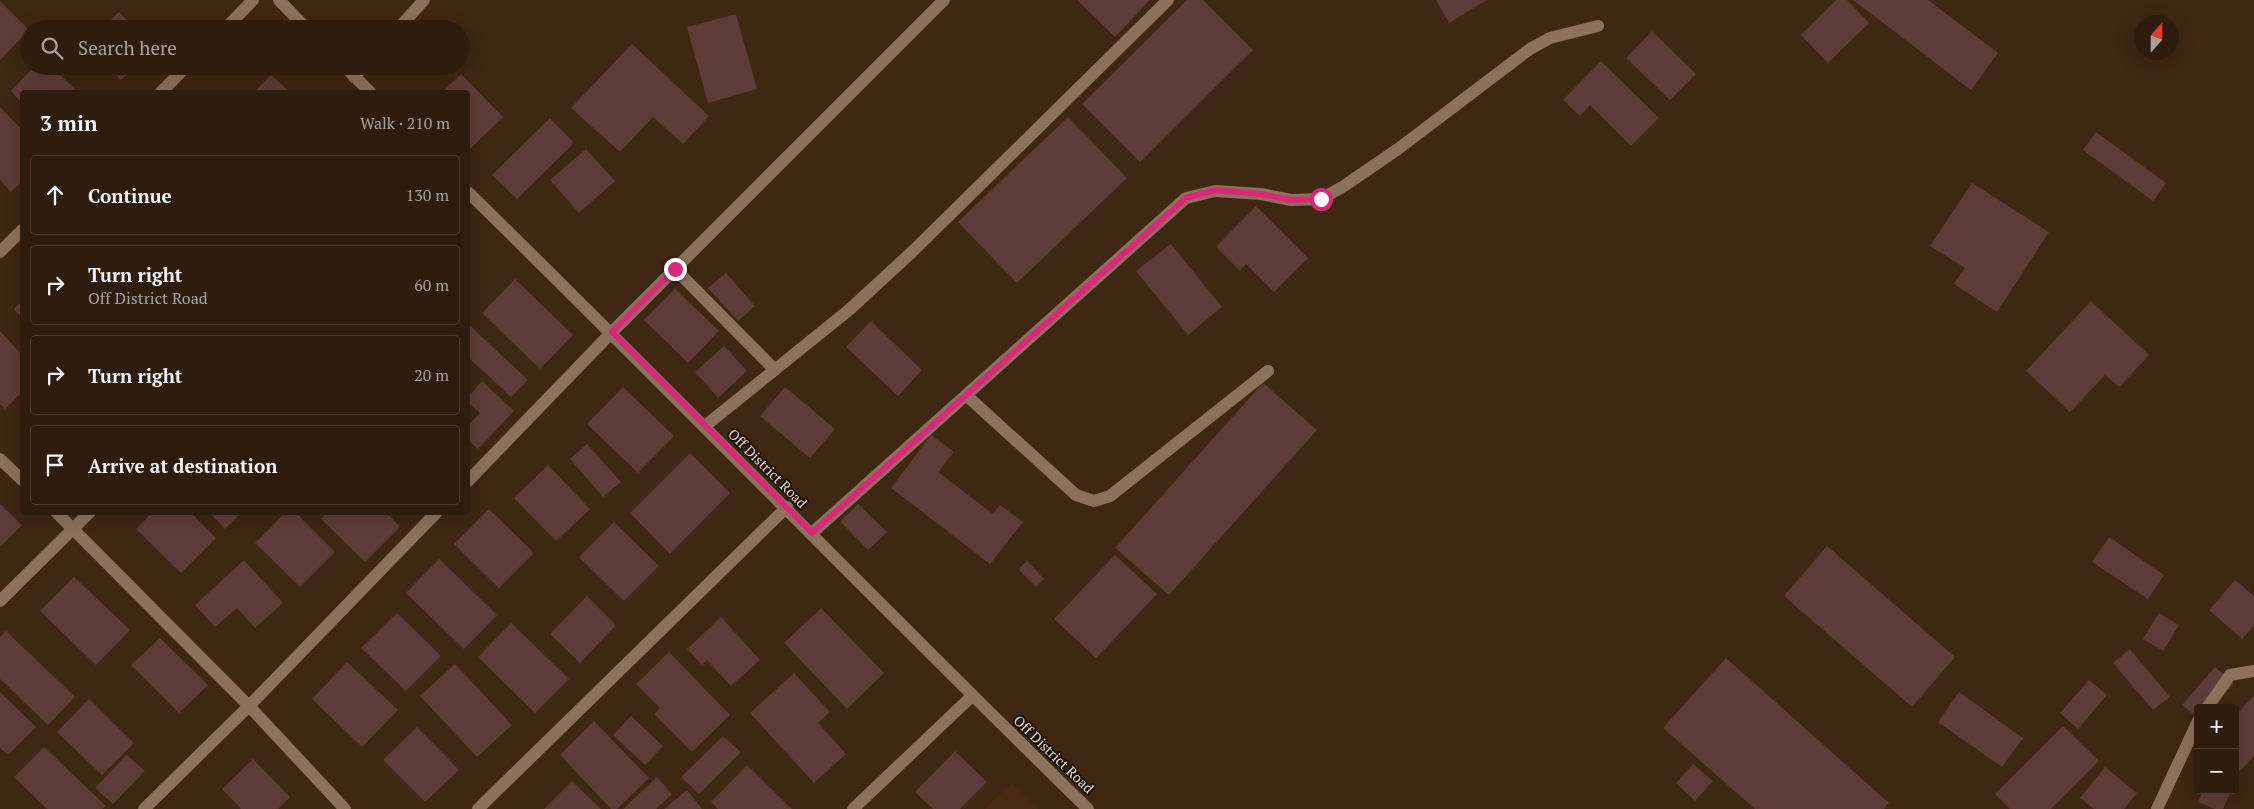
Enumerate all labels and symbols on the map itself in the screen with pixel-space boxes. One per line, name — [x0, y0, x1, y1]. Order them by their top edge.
north arrow — [2134, 15, 2179, 60]
route start — [1310, 188, 1333, 211]
route end — [664, 258, 687, 281]
street label: Off District Road — [724, 424, 812, 512]
street label: Off District Road — [1010, 711, 1098, 797]

